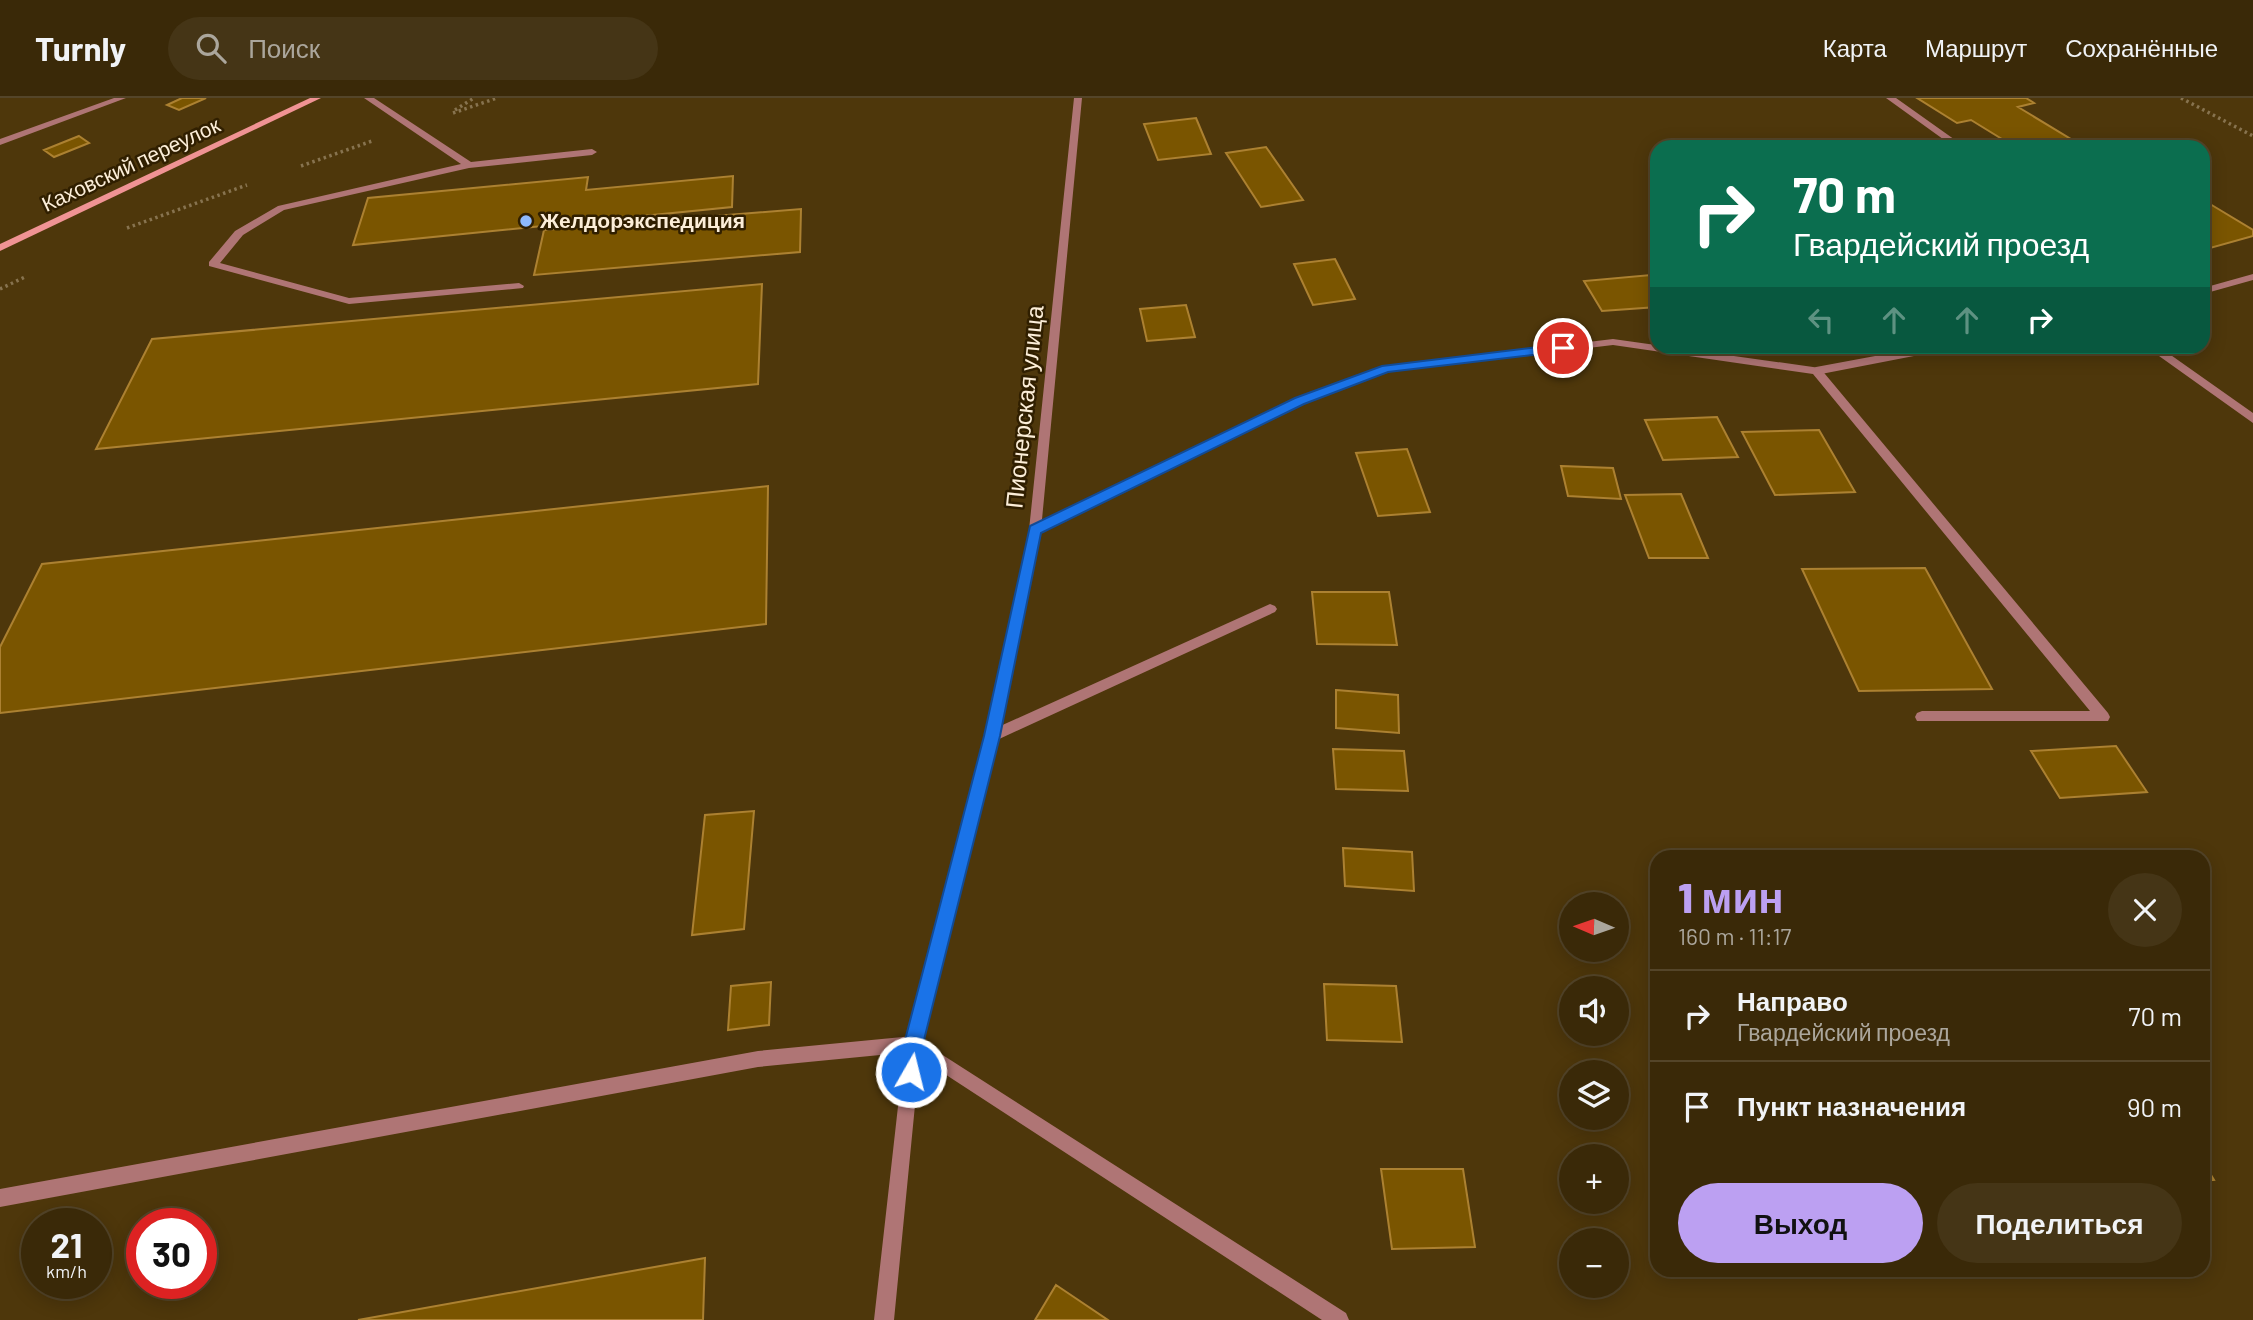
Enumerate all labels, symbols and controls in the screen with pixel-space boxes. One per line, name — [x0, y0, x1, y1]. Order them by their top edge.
search box — [168, 17, 658, 80]
text: Turnly — [35, 28, 126, 68]
icon: search — [192, 29, 230, 67]
text: Поиск — [248, 32, 320, 63]
text: Карта — [1823, 33, 1887, 62]
text: Маршрут — [1925, 33, 2027, 62]
text: Сохранённые — [2065, 33, 2218, 62]
street label: Каховский переулок — [37, 111, 224, 216]
text: 70 m — [1793, 164, 1896, 223]
icon: right — [1678, 168, 1769, 259]
place label: Желдорэкспедиция — [539, 207, 745, 232]
marker: Желдорэкспедиция — [518, 213, 534, 229]
text: Гвардейский проезд — [1793, 224, 2089, 262]
icon: left — [1802, 301, 1840, 339]
icon: ahead — [1875, 301, 1913, 339]
icon: ahead — [1948, 301, 1986, 339]
icon: right — [2021, 301, 2059, 339]
street label: Пионерская улица — [998, 303, 1049, 510]
pin — [1533, 318, 1593, 378]
icon: arrive — [1544, 329, 1582, 367]
text: 1 мин — [1678, 871, 1784, 921]
button: close — [2108, 873, 2182, 947]
north arrow — [1559, 892, 1629, 962]
map controls — [1559, 892, 1629, 1298]
text: 160 m · 11:17 — [1678, 922, 1791, 950]
button: sound — [1559, 976, 1629, 1046]
text: Направо — [1737, 985, 1848, 1016]
icon: right — [1678, 997, 1716, 1035]
text: 70 m — [2128, 1000, 2182, 1031]
text: Гвардейский проезд — [1737, 1018, 1950, 1046]
position arrow — [874, 1035, 948, 1109]
button: layers — [1559, 1060, 1629, 1130]
icon: arrive — [1678, 1088, 1716, 1126]
text: Пункт назначения — [1737, 1090, 1966, 1121]
text: 90 m — [2127, 1091, 2182, 1122]
button: + — [1559, 1144, 1629, 1214]
button: Выход — [1678, 1183, 1923, 1263]
button: Поделиться — [1937, 1183, 2182, 1263]
speed limit sign: 30 — [126, 1208, 217, 1299]
text: 21 — [51, 1223, 82, 1265]
button: − — [1559, 1228, 1629, 1298]
text: km/h — [46, 1260, 87, 1282]

